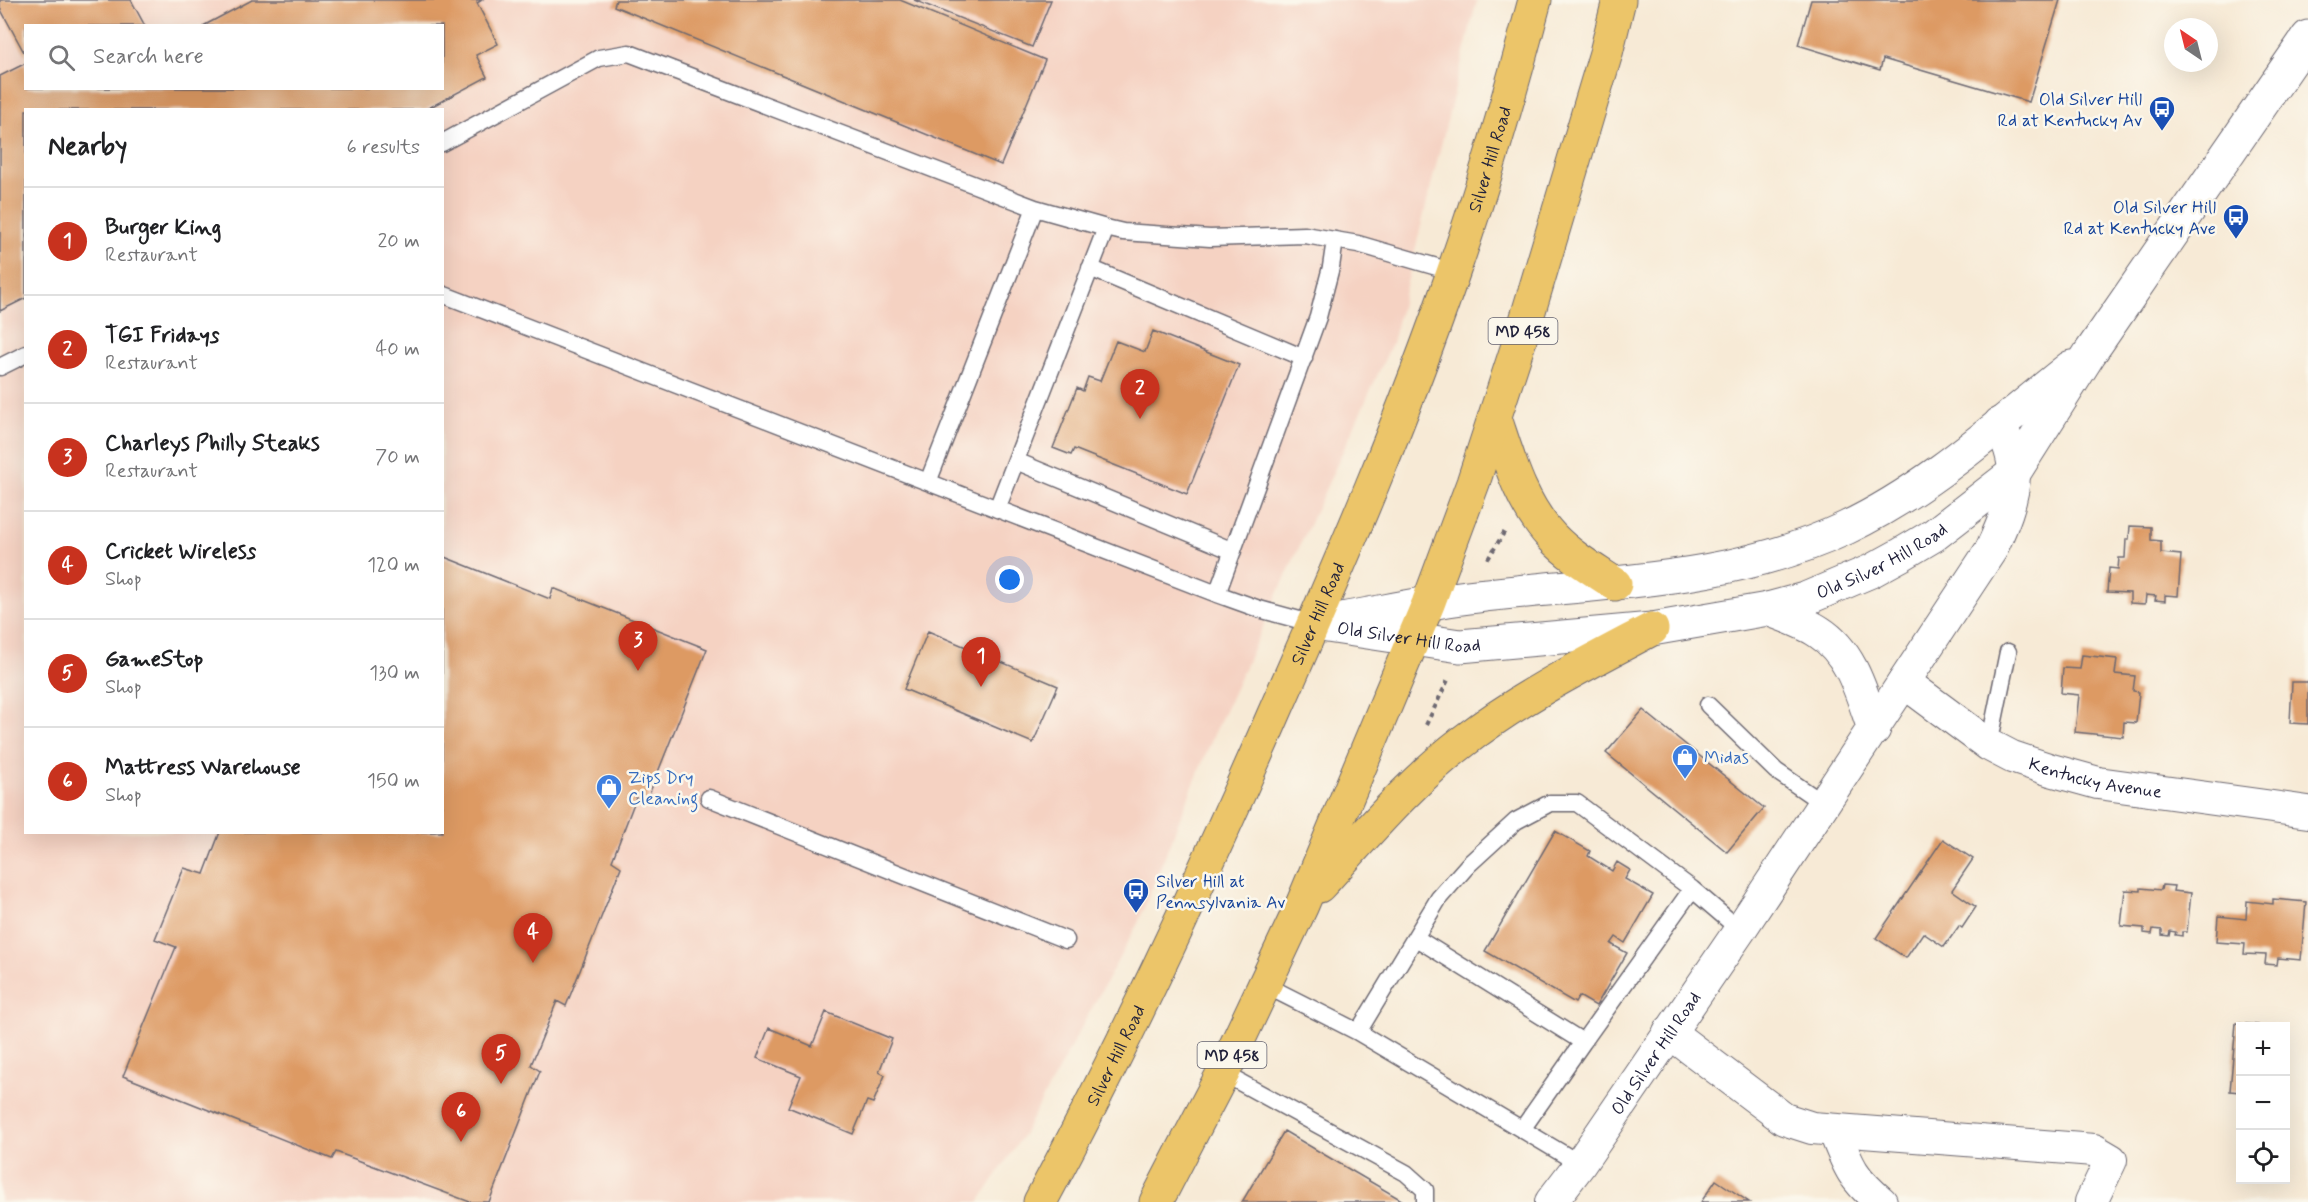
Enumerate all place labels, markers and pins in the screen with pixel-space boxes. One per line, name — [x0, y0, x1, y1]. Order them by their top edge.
place label: Old Silver Hill Rd at Kentucky Av — [1998, 88, 2142, 133]
bus stop icon: Old Silver Hill Rd at Kentucky Av — [2147, 94, 2177, 132]
place label: Old Silver Hill Rd at Kentucky Ave — [2063, 196, 2216, 241]
bus stop icon: Old Silver Hill Rd at Kentucky Ave — [2221, 202, 2251, 240]
pin: 2 — [1120, 370, 1160, 419]
pin: 3 — [618, 622, 658, 671]
pin: 1 — [962, 638, 1000, 687]
shop icon: Midas — [1670, 742, 1700, 780]
place label: Midas — [1704, 746, 1749, 770]
place label: Zips Dry Cleaning — [628, 766, 699, 813]
shop icon: Zips Dry Cleaning — [594, 772, 624, 810]
place label: Silver Hill at Pennsylvania Av — [1156, 870, 1285, 915]
bus stop icon: Silver Hill at Pennsylvania Av — [1121, 876, 1151, 914]
pin: 4 — [514, 914, 552, 963]
pin: 5 — [482, 1034, 520, 1084]
pin: 6 — [442, 1092, 480, 1142]

